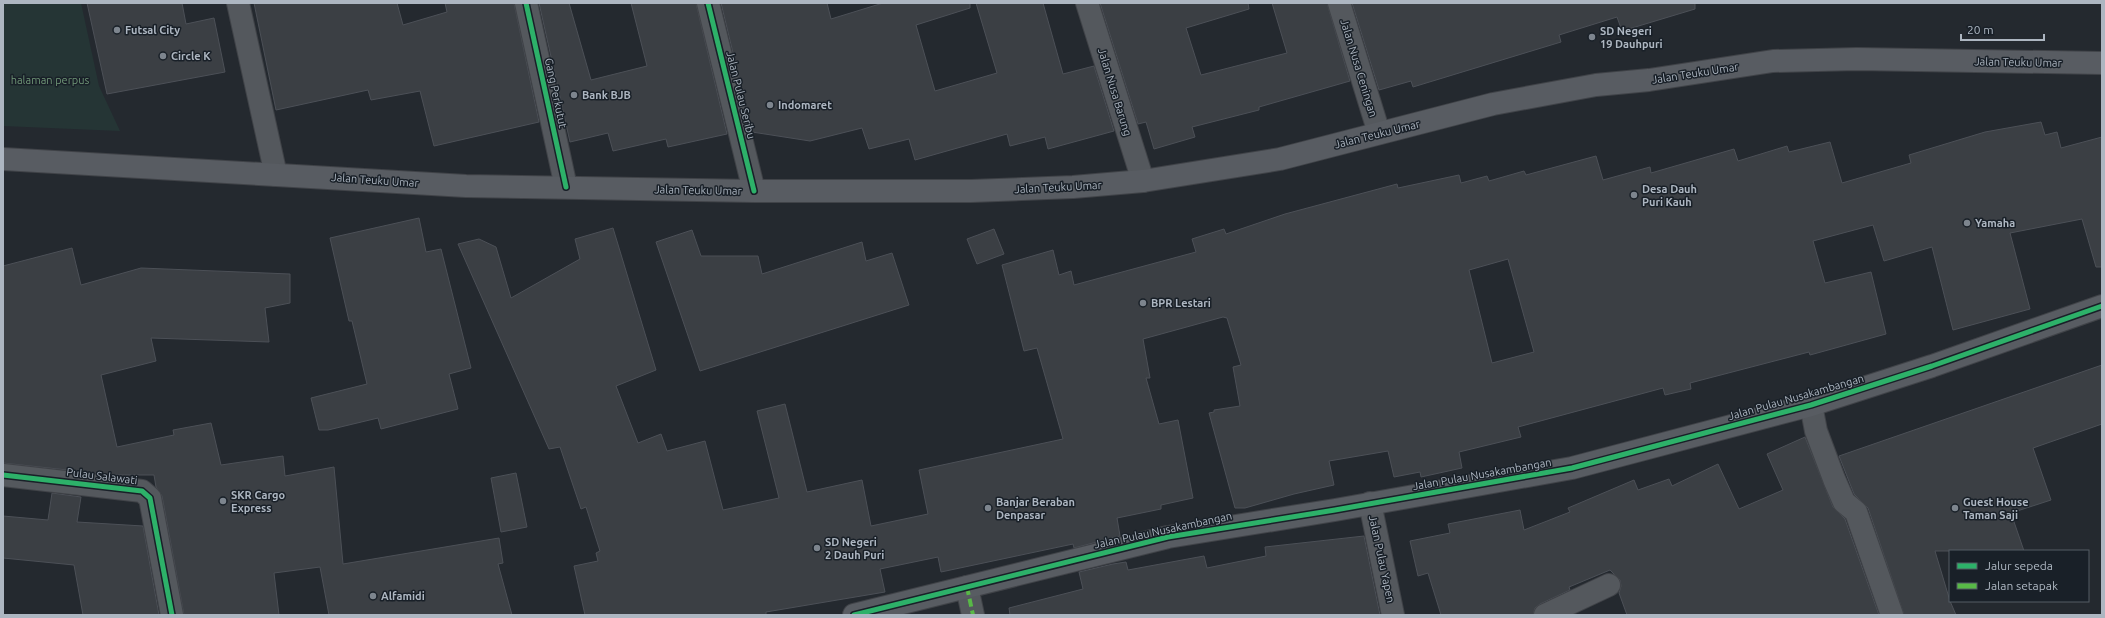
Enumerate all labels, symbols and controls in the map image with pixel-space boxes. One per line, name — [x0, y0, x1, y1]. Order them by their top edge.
scale bar — [1961, 16, 2044, 42]
street label: Jalan Nusa Ceningan — [1338, 18, 1380, 118]
text: 20 m — [1967, 23, 1994, 36]
place label: Futsal City — [125, 24, 180, 36]
marker: Futsal City — [112, 25, 122, 35]
place label: SD Negeri 19 Dauhpuri — [1600, 25, 1662, 50]
marker: SD Negeri 19 Dauhpuri — [1587, 32, 1597, 42]
street label: Jalan Nusa Barung — [1096, 47, 1134, 137]
place label: Circle K — [171, 50, 211, 62]
street label: Jalan Pulau Seribu — [724, 50, 758, 140]
marker: Circle K — [158, 51, 168, 61]
street label: Jalan Teuku Umar — [1974, 55, 2063, 69]
street label: Gang Perkutut — [543, 57, 569, 130]
street label: Jalan Teuku Umar — [1651, 60, 1740, 86]
park label: halaman perpus — [11, 74, 90, 86]
place label: Bank BJB — [582, 89, 631, 101]
marker: Bank BJB — [569, 90, 579, 100]
place label: Indomaret — [778, 99, 832, 111]
marker: Indomaret — [765, 100, 775, 110]
street label: Jalan Teuku Umar — [1333, 117, 1422, 150]
street label: Jalan Teuku Umar — [331, 171, 420, 189]
street label: Jalan Teuku Umar — [1014, 179, 1103, 195]
street label: Jalan Teuku Umar — [654, 183, 743, 197]
place label: Desa Dauh Puri Kauh — [1642, 183, 1697, 208]
marker: Desa Dauh Puri Kauh — [1629, 190, 1639, 200]
place label: Yamaha — [1975, 217, 2015, 229]
marker: Yamaha — [1962, 218, 1972, 228]
place label: BPR Lestari — [1151, 297, 1211, 309]
marker: BPR Lestari — [1138, 298, 1148, 308]
street label: Jalan Pulau Nusakambangan — [1727, 372, 1865, 422]
street label: Jalan Pulau Nusakambangan — [1412, 456, 1552, 492]
street label: Pulau Salawati — [66, 466, 138, 486]
place label: SKR Cargo Express — [231, 489, 285, 514]
marker: SKR Cargo Express — [218, 496, 228, 506]
place label: Banjar Beraban Denpasar — [996, 496, 1075, 521]
place label: Guest House Taman Saji — [1963, 496, 2028, 521]
marker: Banjar Beraban Denpasar — [983, 503, 993, 513]
marker: Guest House Taman Saji — [1950, 503, 1960, 513]
street label: Jalan Pulau Nusakambangan — [1093, 510, 1233, 550]
street label: Jalan Pulau Yapen — [1367, 514, 1397, 604]
place label: SD Negeri 2 Dauh Puri — [825, 536, 884, 561]
marker: SD Negeri 2 Dauh Puri — [812, 543, 822, 553]
legend — [1949, 550, 2089, 602]
text: Jalur sepeda — [1985, 559, 2053, 572]
text: Jalan setapak — [1985, 579, 2058, 592]
place label: Alfamidi — [381, 590, 425, 602]
marker: Alfamidi — [368, 591, 378, 601]

